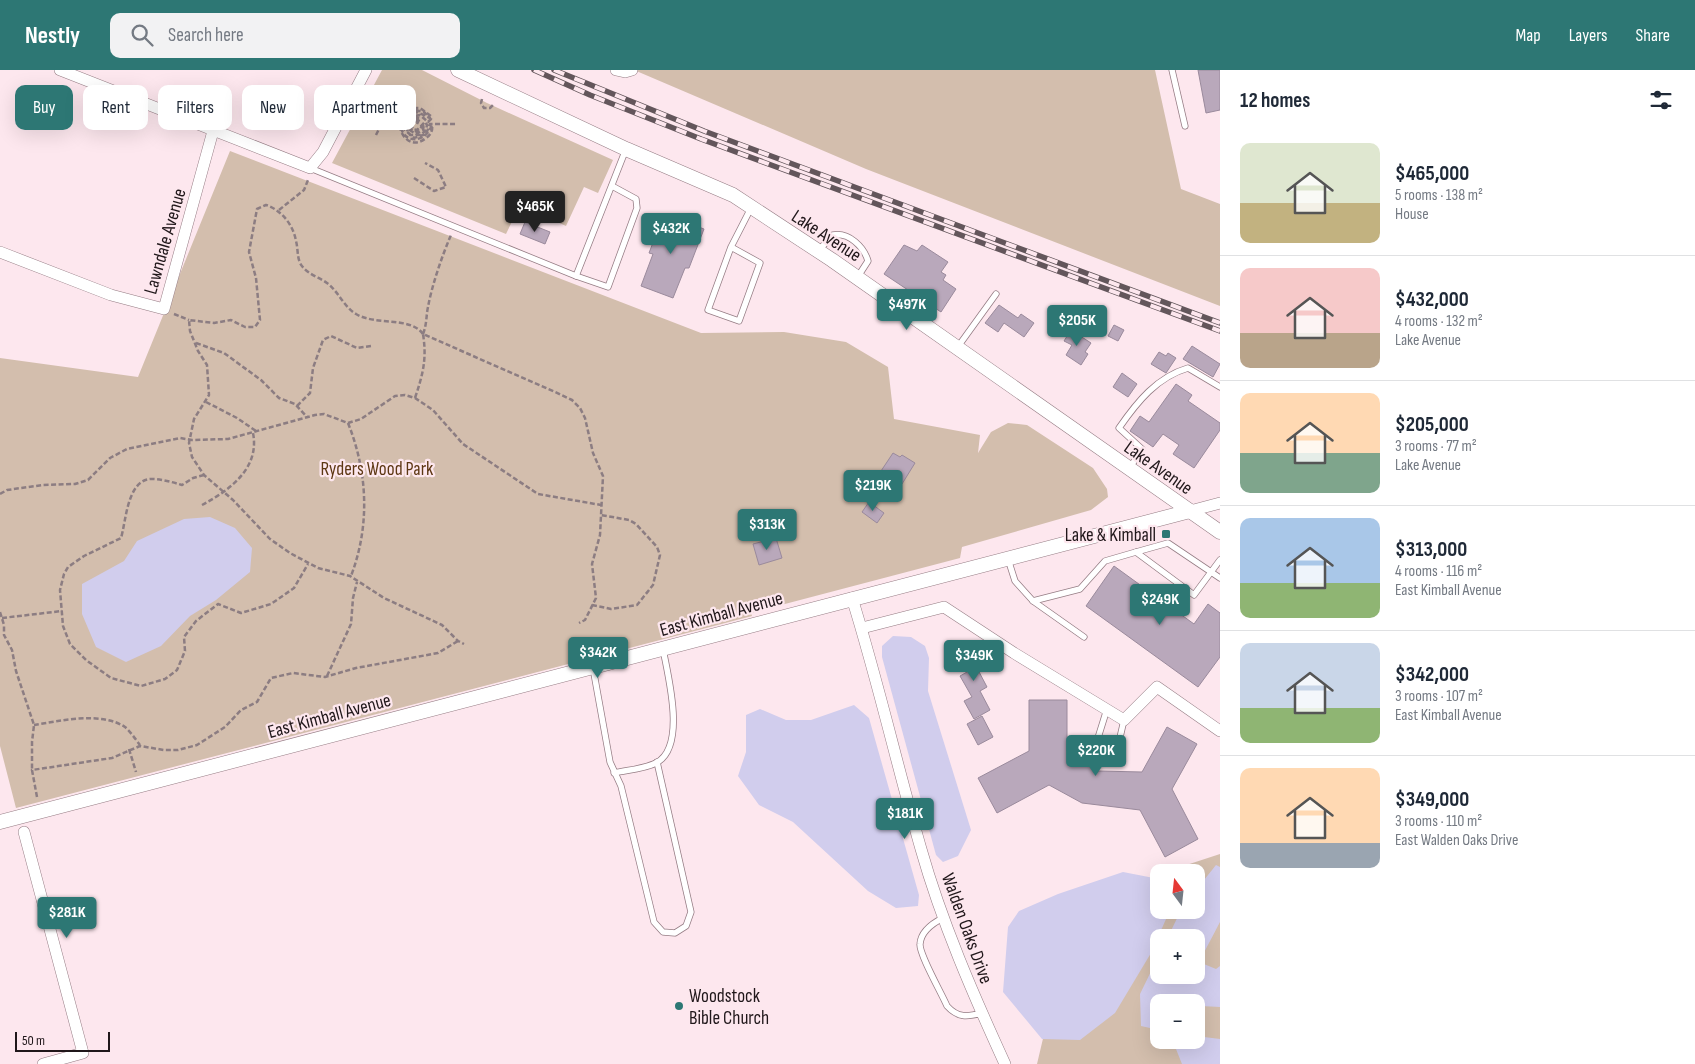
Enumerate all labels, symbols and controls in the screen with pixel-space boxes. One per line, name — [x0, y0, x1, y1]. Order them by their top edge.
search box — [110, 13, 460, 58]
text: Nestly — [25, 21, 80, 50]
icon: search — [128, 21, 156, 49]
text: Search here — [168, 24, 244, 47]
text: Map — [1516, 25, 1541, 46]
text: Layers — [1569, 25, 1608, 46]
text: Share — [1636, 25, 1670, 46]
chip: Buy — [15, 85, 73, 130]
chip: Rent — [83, 85, 148, 130]
chip: Filters — [158, 85, 232, 130]
chip: New — [242, 85, 304, 130]
chip: Apartment — [314, 85, 416, 130]
icon: filters — [1647, 86, 1675, 114]
text: 12 homes — [1240, 88, 1310, 113]
text: $465,000 — [1395, 161, 1469, 186]
icon: home — [1280, 163, 1340, 223]
street label: Lawndale Avenue — [139, 186, 192, 297]
text: 5 rooms · 138 m² — [1395, 186, 1483, 205]
pin: $465K — [500, 190, 570, 233]
text: $465K — [516, 197, 554, 216]
street label: Lake Avenue — [787, 205, 865, 267]
text: House — [1395, 205, 1429, 224]
pin: $432K — [636, 212, 706, 255]
text: $432K — [652, 219, 690, 238]
text: $432,000 — [1395, 287, 1469, 312]
pin: $497K — [872, 288, 942, 331]
icon: home — [1280, 288, 1340, 348]
text: $497K — [888, 295, 926, 314]
pin: $205K — [1042, 304, 1112, 347]
text: $205K — [1058, 311, 1096, 330]
text: 4 rooms · 132 m² — [1395, 312, 1483, 331]
text: Lake Avenue — [1395, 331, 1461, 350]
text: $205,000 — [1395, 412, 1469, 437]
icon: home — [1280, 413, 1340, 473]
street label: Lake Avenue — [1119, 436, 1197, 500]
text: 3 rooms · 77 m² — [1395, 437, 1477, 456]
text: Lake Avenue — [1395, 456, 1461, 475]
park label: Ryders Wood Park — [321, 458, 434, 481]
pin: $219K — [838, 470, 908, 512]
text: $219K — [855, 476, 891, 495]
pin: $313K — [732, 508, 802, 551]
text: $313K — [749, 515, 785, 534]
place label: Lake & Kimball — [1065, 524, 1156, 547]
marker: Lake & Kimball — [1160, 528, 1172, 540]
text: $313,000 — [1395, 537, 1467, 562]
icon: home — [1280, 538, 1340, 598]
text: 4 rooms · 116 m² — [1395, 562, 1482, 581]
text: East Kimball Avenue — [1395, 581, 1502, 600]
pin: $249K — [1125, 584, 1195, 626]
street label: East Kimball Avenue — [657, 587, 786, 642]
text: $249K — [1141, 590, 1179, 609]
pin: $342K — [563, 636, 633, 679]
pin: $349K — [939, 640, 1009, 682]
text: $342K — [579, 643, 617, 662]
text: $349K — [955, 646, 993, 665]
text: $342,000 — [1395, 662, 1469, 687]
icon: home — [1280, 663, 1340, 723]
text: 3 rooms · 107 m² — [1395, 687, 1483, 706]
street label: East Kimball Avenue — [265, 689, 394, 744]
text: East Kimball Avenue — [1395, 706, 1502, 725]
pin: $220K — [1061, 734, 1131, 777]
text: $220K — [1077, 741, 1115, 760]
text: $349,000 — [1395, 787, 1469, 812]
icon: home — [1280, 788, 1340, 848]
pin: $181K — [870, 798, 940, 840]
text: $181K — [887, 804, 923, 823]
text: 3 rooms · 110 m² — [1395, 812, 1482, 831]
text: East Walden Oaks Drive — [1395, 831, 1518, 850]
north arrow — [1150, 864, 1205, 919]
map controls — [1150, 864, 1205, 1049]
street label: Walden Oaks Drive — [936, 870, 997, 987]
pin: $281K — [32, 896, 102, 939]
text: $281K — [48, 903, 86, 922]
button: + — [1150, 929, 1205, 984]
place label: Woodstock Bible Church — [689, 985, 769, 1030]
button: − — [1150, 994, 1205, 1049]
marker: Woodstock Bible Church — [673, 1000, 685, 1012]
scale bar — [15, 1029, 110, 1052]
text: 50 m — [22, 1032, 45, 1049]

